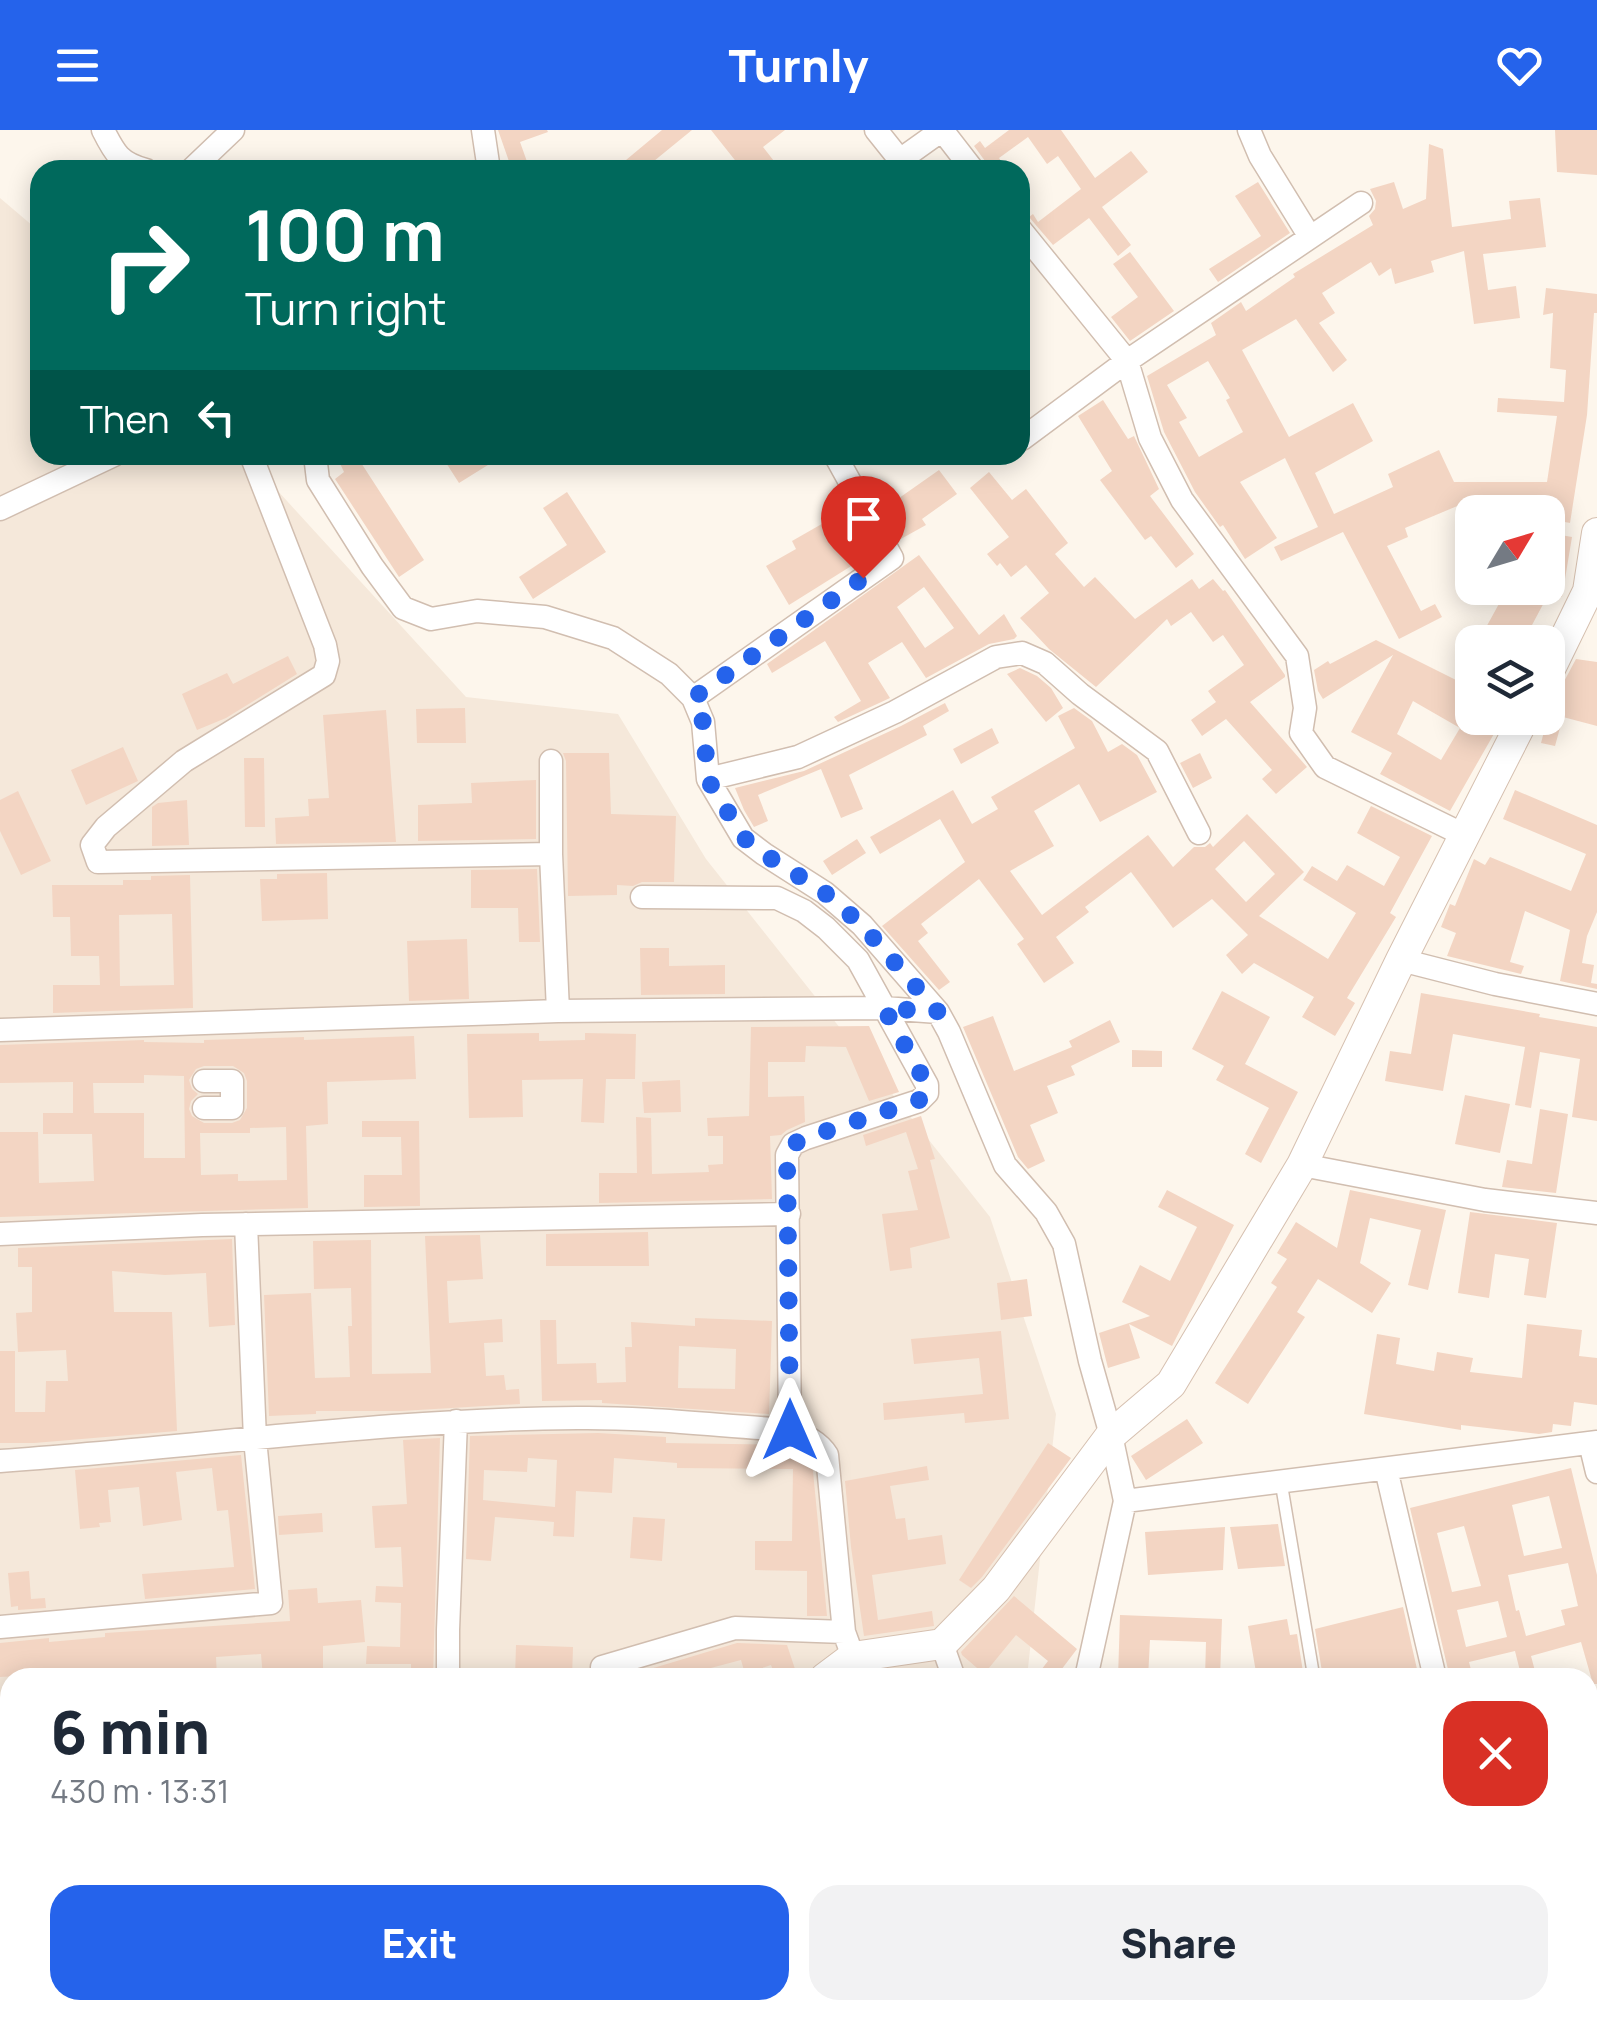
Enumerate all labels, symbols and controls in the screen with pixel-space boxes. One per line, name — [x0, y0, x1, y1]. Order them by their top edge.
text: Turnly — [729, 34, 868, 96]
icon: menu — [50, 38, 105, 93]
icon: heart — [1492, 38, 1547, 93]
text: 100 m — [245, 186, 445, 282]
icon: right — [80, 200, 210, 330]
text: Turn right — [245, 277, 446, 339]
icon: left — [189, 390, 244, 445]
text: Then — [80, 392, 169, 444]
pin — [821, 476, 906, 579]
icon: arrive — [836, 491, 891, 546]
north arrow — [1455, 495, 1565, 605]
map controls — [1455, 495, 1565, 735]
button: layers — [1455, 625, 1565, 735]
position arrow — [738, 1378, 842, 1482]
text: 6 min — [50, 1690, 210, 1772]
button: close — [1443, 1701, 1548, 1806]
text: 430 m · 13:31 — [50, 1769, 230, 1813]
button: Exit — [50, 1885, 789, 2000]
button: Share — [809, 1885, 1548, 2000]

